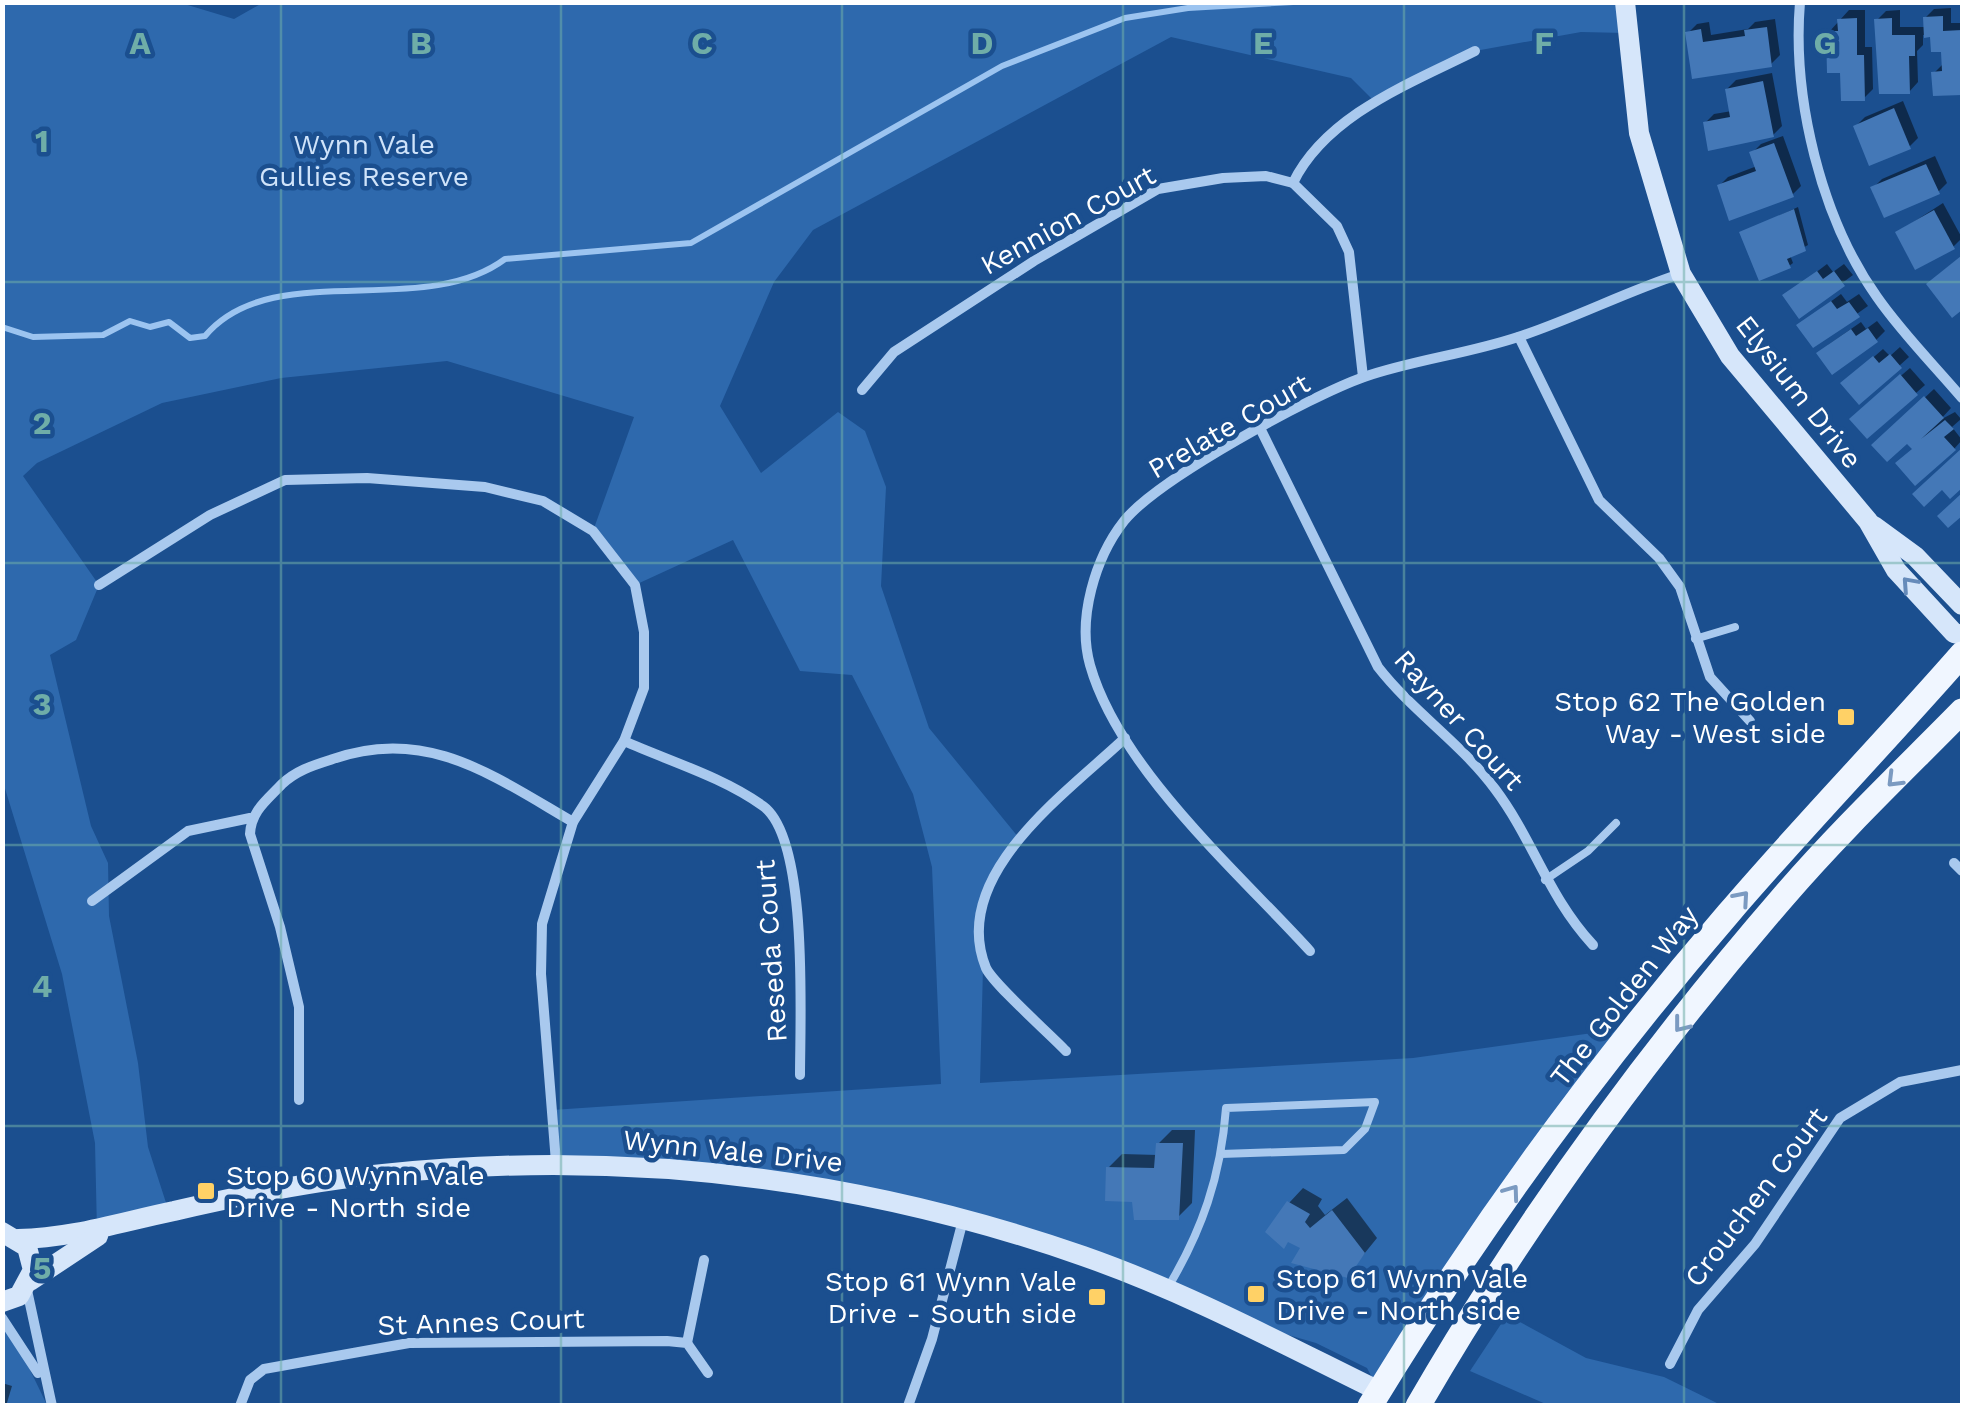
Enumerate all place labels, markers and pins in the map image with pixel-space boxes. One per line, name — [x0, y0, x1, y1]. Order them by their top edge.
place label: Stop 62 The Golden Way - West side — [1554, 685, 1826, 750]
marker: Stop 62 The Golden Way - West side — [1835, 706, 1857, 728]
place label: Stop 60 Wynn Vale Drive - North side — [226, 1159, 485, 1224]
marker: Stop 60 Wynn Vale Drive - North side — [195, 1180, 217, 1202]
place label: Stop 61 Wynn Vale Drive - North side — [1276, 1262, 1528, 1327]
place label: Stop 61 Wynn Vale Drive - South side — [825, 1265, 1077, 1330]
marker: Stop 61 Wynn Vale Drive - North side — [1245, 1283, 1267, 1305]
marker: Stop 61 Wynn Vale Drive - South side — [1086, 1286, 1108, 1308]

